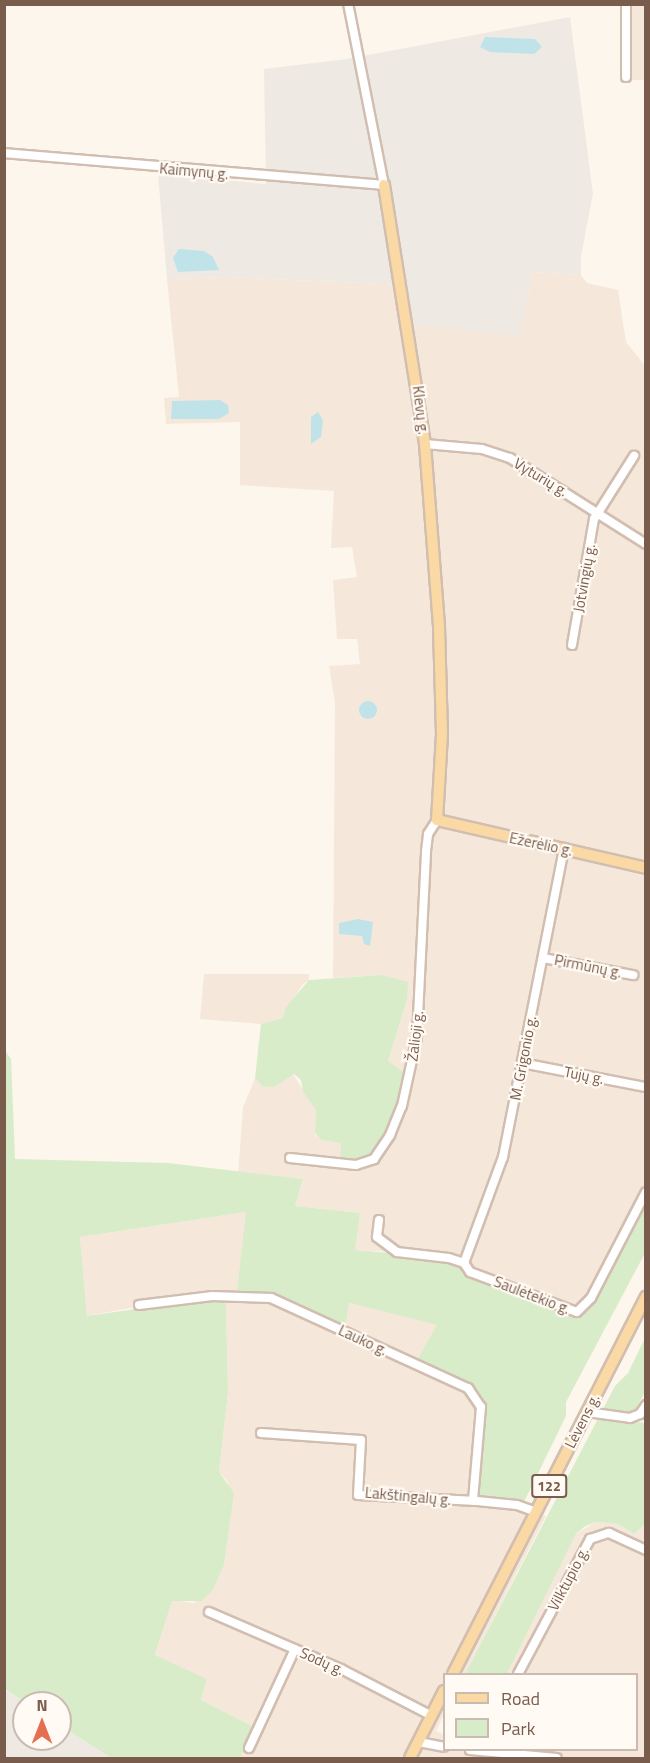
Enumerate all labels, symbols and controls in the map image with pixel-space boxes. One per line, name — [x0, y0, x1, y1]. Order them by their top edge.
street label: Kaimynų g. — [159, 159, 229, 183]
street label: Klevų g. — [409, 385, 433, 435]
street label: Vyturių g. — [511, 454, 571, 500]
street label: Jotvingių g. — [569, 542, 599, 614]
street label: Ežerėlio g. — [508, 829, 574, 859]
street label: Pirmūnų g. — [553, 951, 623, 981]
street label: Žalioji g. — [403, 1010, 427, 1062]
street label: M. Grigonio g. — [506, 1014, 540, 1102]
street label: Tujų g. — [563, 1062, 605, 1088]
street label: Saulėtekio g. — [491, 1272, 573, 1318]
street label: Lauko g. — [336, 1321, 390, 1359]
street label: Lėvens g. — [561, 1391, 603, 1451]
road number: 122 — [531, 1475, 567, 1497]
street label: Lakštingalų g. — [364, 1483, 452, 1509]
street label: Vilktupio g. — [544, 1544, 592, 1614]
street label: Sodų g. — [297, 1643, 347, 1679]
legend — [443, 1673, 638, 1751]
text: Road — [501, 1685, 540, 1712]
north arrow — [12, 1691, 72, 1751]
text: N — [36, 1693, 48, 1717]
text: Park — [501, 1715, 535, 1742]

